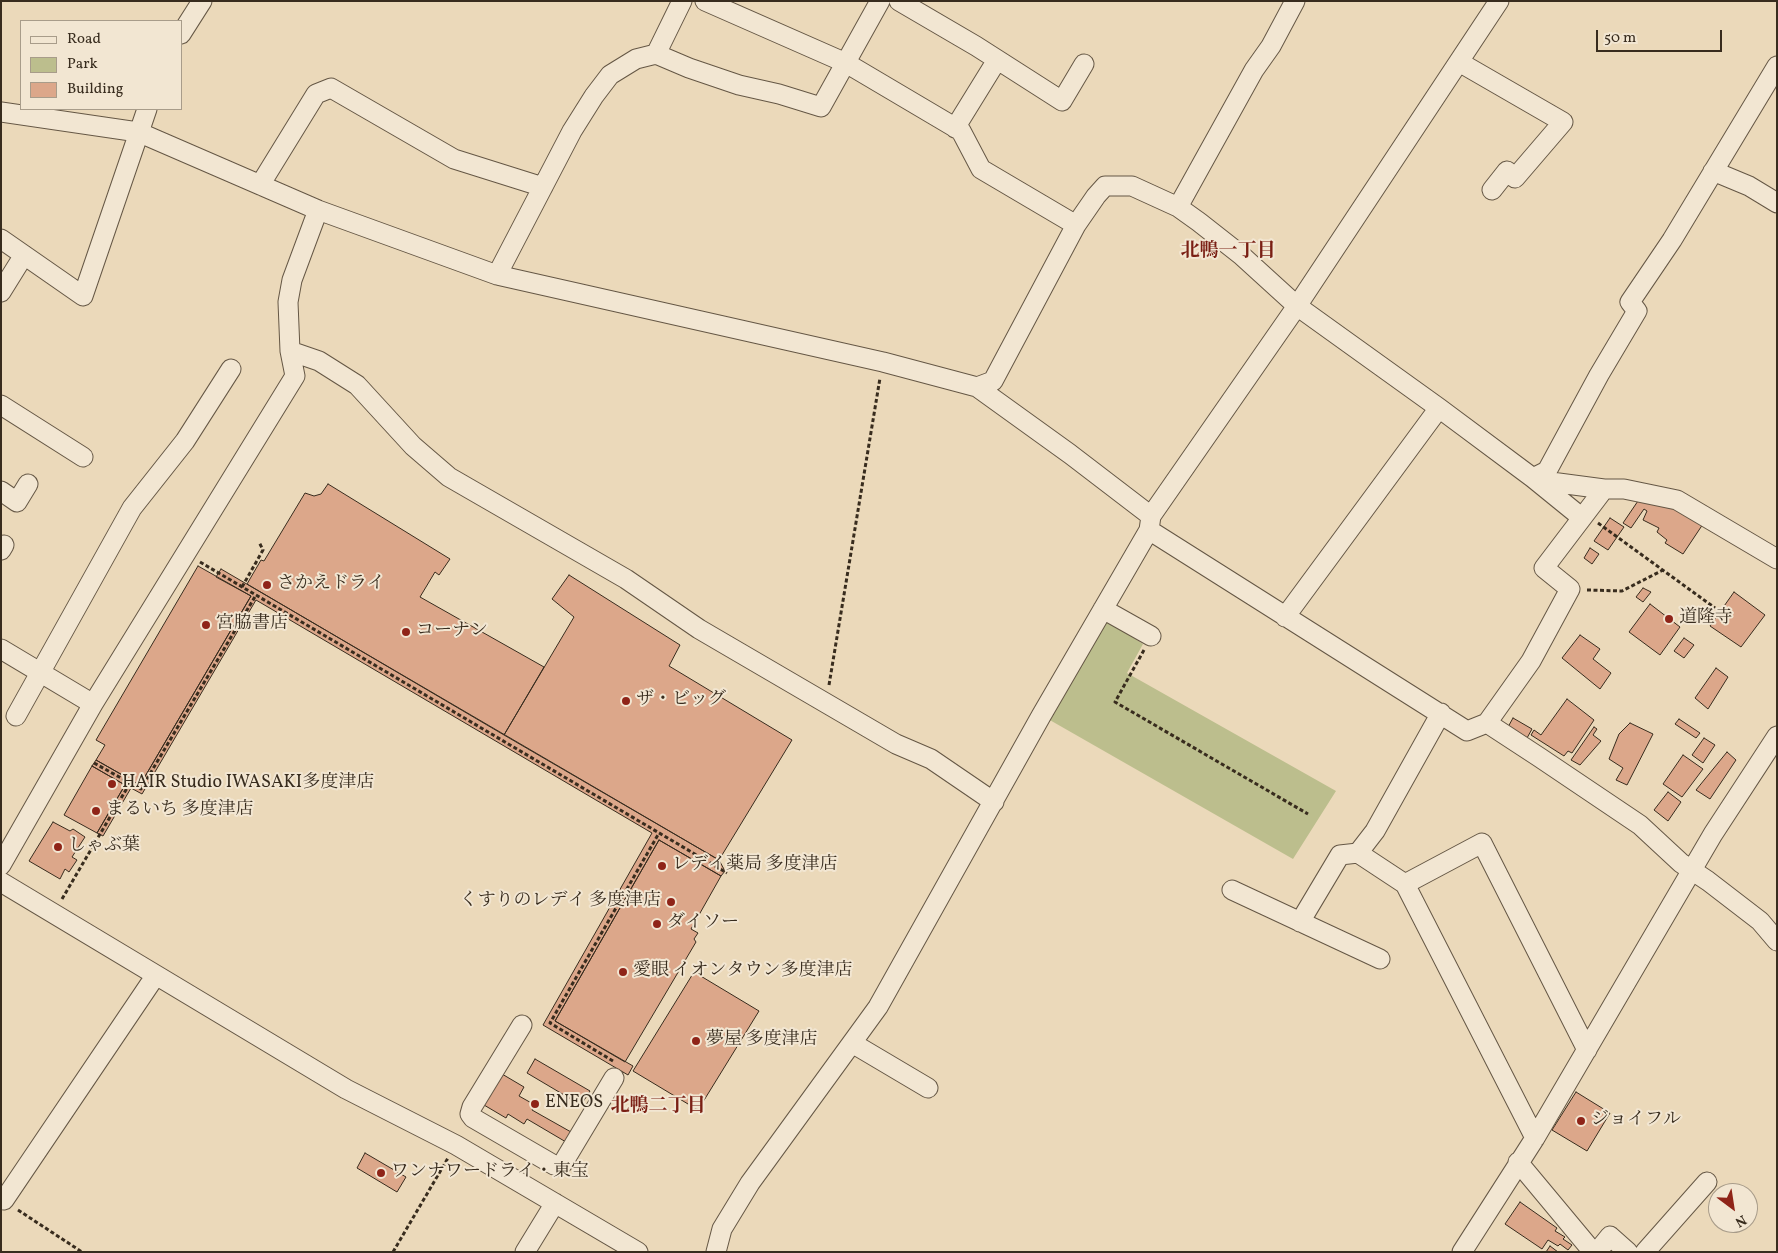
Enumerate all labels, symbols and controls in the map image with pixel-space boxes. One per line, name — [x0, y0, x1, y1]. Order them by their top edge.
legend — [20, 20, 182, 110]
scale bar — [1598, 20, 1724, 52]
text: 50 m — [1604, 28, 1636, 49]
text: Road — [67, 29, 101, 50]
text: Park — [67, 54, 98, 75]
text: Building — [67, 79, 123, 100]
district label: 北鴨一丁目 — [1181, 242, 1275, 264]
place label: さかえドライ — [277, 574, 385, 596]
marker: さかえドライ — [261, 579, 273, 591]
place label: 道隆寺 — [1679, 608, 1733, 630]
marker: 道隆寺 — [1663, 613, 1675, 625]
place label: 宮脇書店 — [216, 614, 288, 636]
marker: 宮脇書店 — [200, 619, 212, 631]
place label: コーナン — [416, 621, 488, 643]
marker: コーナン — [400, 626, 412, 638]
place label: ザ・ビッグ — [636, 690, 726, 712]
marker: ザ・ビッグ — [620, 695, 632, 707]
place label: HAIR Studio IWASAKI多度津店 — [122, 773, 374, 795]
marker: HAIR Studio IWASAKI多度津店 — [106, 778, 118, 790]
place label: まるいち 多度津店 — [106, 800, 254, 822]
marker: まるいち 多度津店 — [90, 805, 102, 817]
place label: しゃぶ葉 — [68, 836, 140, 858]
marker: しゃぶ葉 — [52, 841, 64, 853]
place label: レデイ薬局 多度津店 — [672, 855, 838, 877]
marker: レデイ薬局 多度津店 — [656, 860, 668, 872]
place label: くすりのレデイ 多度津店 — [459, 891, 661, 913]
marker: くすりのレデイ 多度津店 — [665, 896, 677, 908]
place label: ダイソー — [667, 913, 739, 935]
marker: ダイソー — [651, 918, 663, 930]
place label: 愛眼 イオンタウン多度津店 — [633, 961, 853, 983]
marker: 愛眼 イオンタウン多度津店 — [617, 966, 629, 978]
place label: 夢屋 多度津店 — [706, 1030, 818, 1052]
marker: 夢屋 多度津店 — [690, 1035, 702, 1047]
place label: ENEOS — [545, 1093, 603, 1115]
district label: 北鴨二丁目 — [611, 1097, 705, 1119]
marker: ENEOS — [529, 1098, 541, 1110]
place label: ジョイフル — [1591, 1110, 1681, 1132]
marker: ジョイフル — [1575, 1115, 1587, 1127]
place label: ワンナワードライ・東宝 — [391, 1162, 589, 1184]
marker: ワンナワードライ・東宝 — [375, 1167, 387, 1179]
north arrow — [1708, 1183, 1758, 1233]
text: N — [1731, 1210, 1750, 1231]

